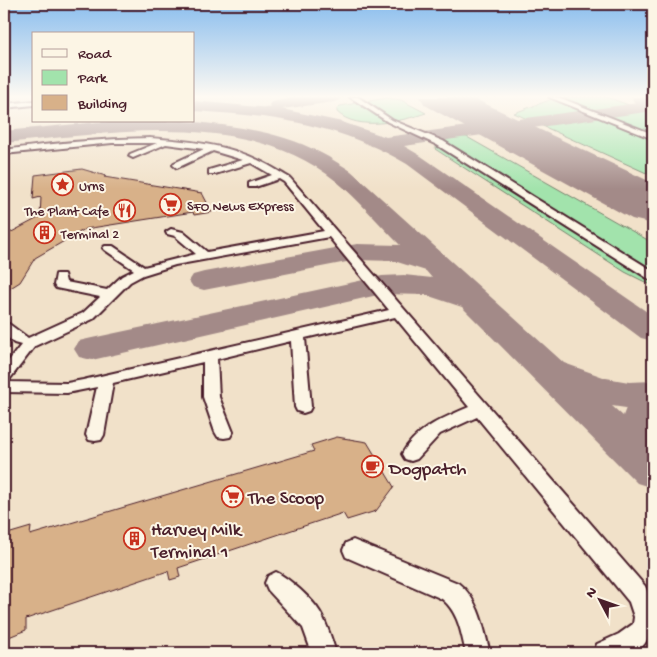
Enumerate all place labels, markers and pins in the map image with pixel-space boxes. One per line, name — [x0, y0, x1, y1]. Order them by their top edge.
place icon: Urns — [51, 173, 75, 197]
place label: Urns — [79, 179, 105, 196]
supermarket icon: SFO News Express — [159, 193, 183, 217]
restaurant icon: The Plant Cafe — [113, 198, 137, 222]
place label: SFO News Express — [187, 199, 294, 216]
place label: The Plant Cafe — [23, 204, 110, 221]
building icon: Terminal 2 — [33, 221, 57, 245]
place label: Terminal 2 — [60, 227, 119, 244]
cafe icon: Dogpatch — [361, 455, 385, 479]
place label: Dogpatch — [387, 459, 466, 482]
supermarket icon: The Scoop — [220, 484, 244, 508]
place label: The Scoop — [247, 488, 325, 511]
place label: Harvey Milk Terminal 1 — [150, 520, 243, 565]
building icon: Harvey Milk Terminal 1 — [123, 527, 147, 551]

